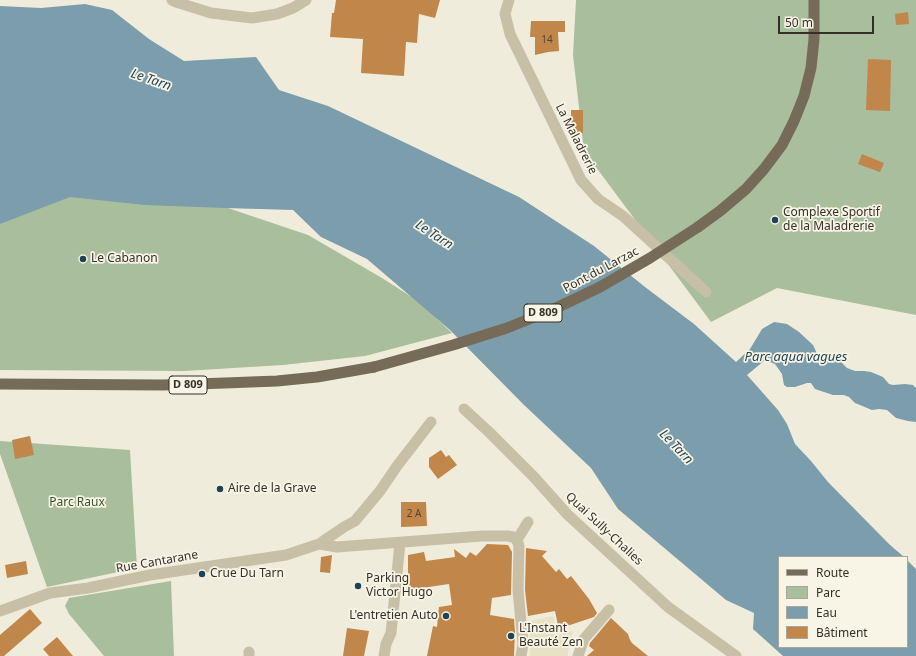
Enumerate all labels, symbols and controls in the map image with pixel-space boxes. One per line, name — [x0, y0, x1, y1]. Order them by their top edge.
scale bar — [780, 8, 876, 34]
text: 50 m — [785, 14, 813, 31]
house number: 14 — [541, 34, 553, 46]
water label: Le Tarn — [129, 66, 173, 94]
street label: La Maladrerie — [552, 101, 600, 177]
place label: Complexe Sportif de la Maladrerie — [783, 206, 880, 234]
marker: Complexe Sportif de la Maladrerie — [770, 215, 780, 225]
water label: Le Tarn — [412, 217, 456, 253]
street label: Pont du Larzac — [561, 244, 641, 296]
place label: Le Cabanon — [91, 252, 158, 266]
marker: Le Cabanon — [78, 254, 88, 264]
road number: D 809 — [524, 304, 562, 322]
water label: Parc aqua vagues — [745, 349, 847, 365]
road number: D 809 — [169, 376, 207, 394]
water label: Le Tarn — [656, 427, 696, 467]
place label: Aire de la Grave — [228, 482, 317, 496]
marker: Aire de la Grave — [215, 484, 225, 494]
street label: Quai Sully-Chalies — [562, 490, 646, 568]
park label: Parc Raux — [49, 496, 105, 510]
house number: 2 A — [407, 508, 421, 520]
street label: Rue Cantarane — [115, 548, 199, 576]
legend — [778, 556, 908, 648]
text: Route — [816, 564, 849, 581]
place label: Crue Du Tarn — [210, 567, 284, 581]
marker: Crue Du Tarn — [197, 569, 207, 579]
place label: Parking Victor Hugo — [366, 572, 433, 600]
marker: Parking Victor Hugo — [353, 581, 363, 591]
text: Parc — [816, 584, 840, 601]
text: Eau — [816, 604, 837, 621]
place label: L'entretien Auto — [349, 609, 438, 623]
marker: L'entretien Auto — [441, 611, 451, 621]
place label: L'Instant Beauté Zen — [519, 622, 583, 650]
text: Bâtiment — [816, 624, 868, 641]
marker: L'Instant Beauté Zen — [506, 631, 516, 641]

